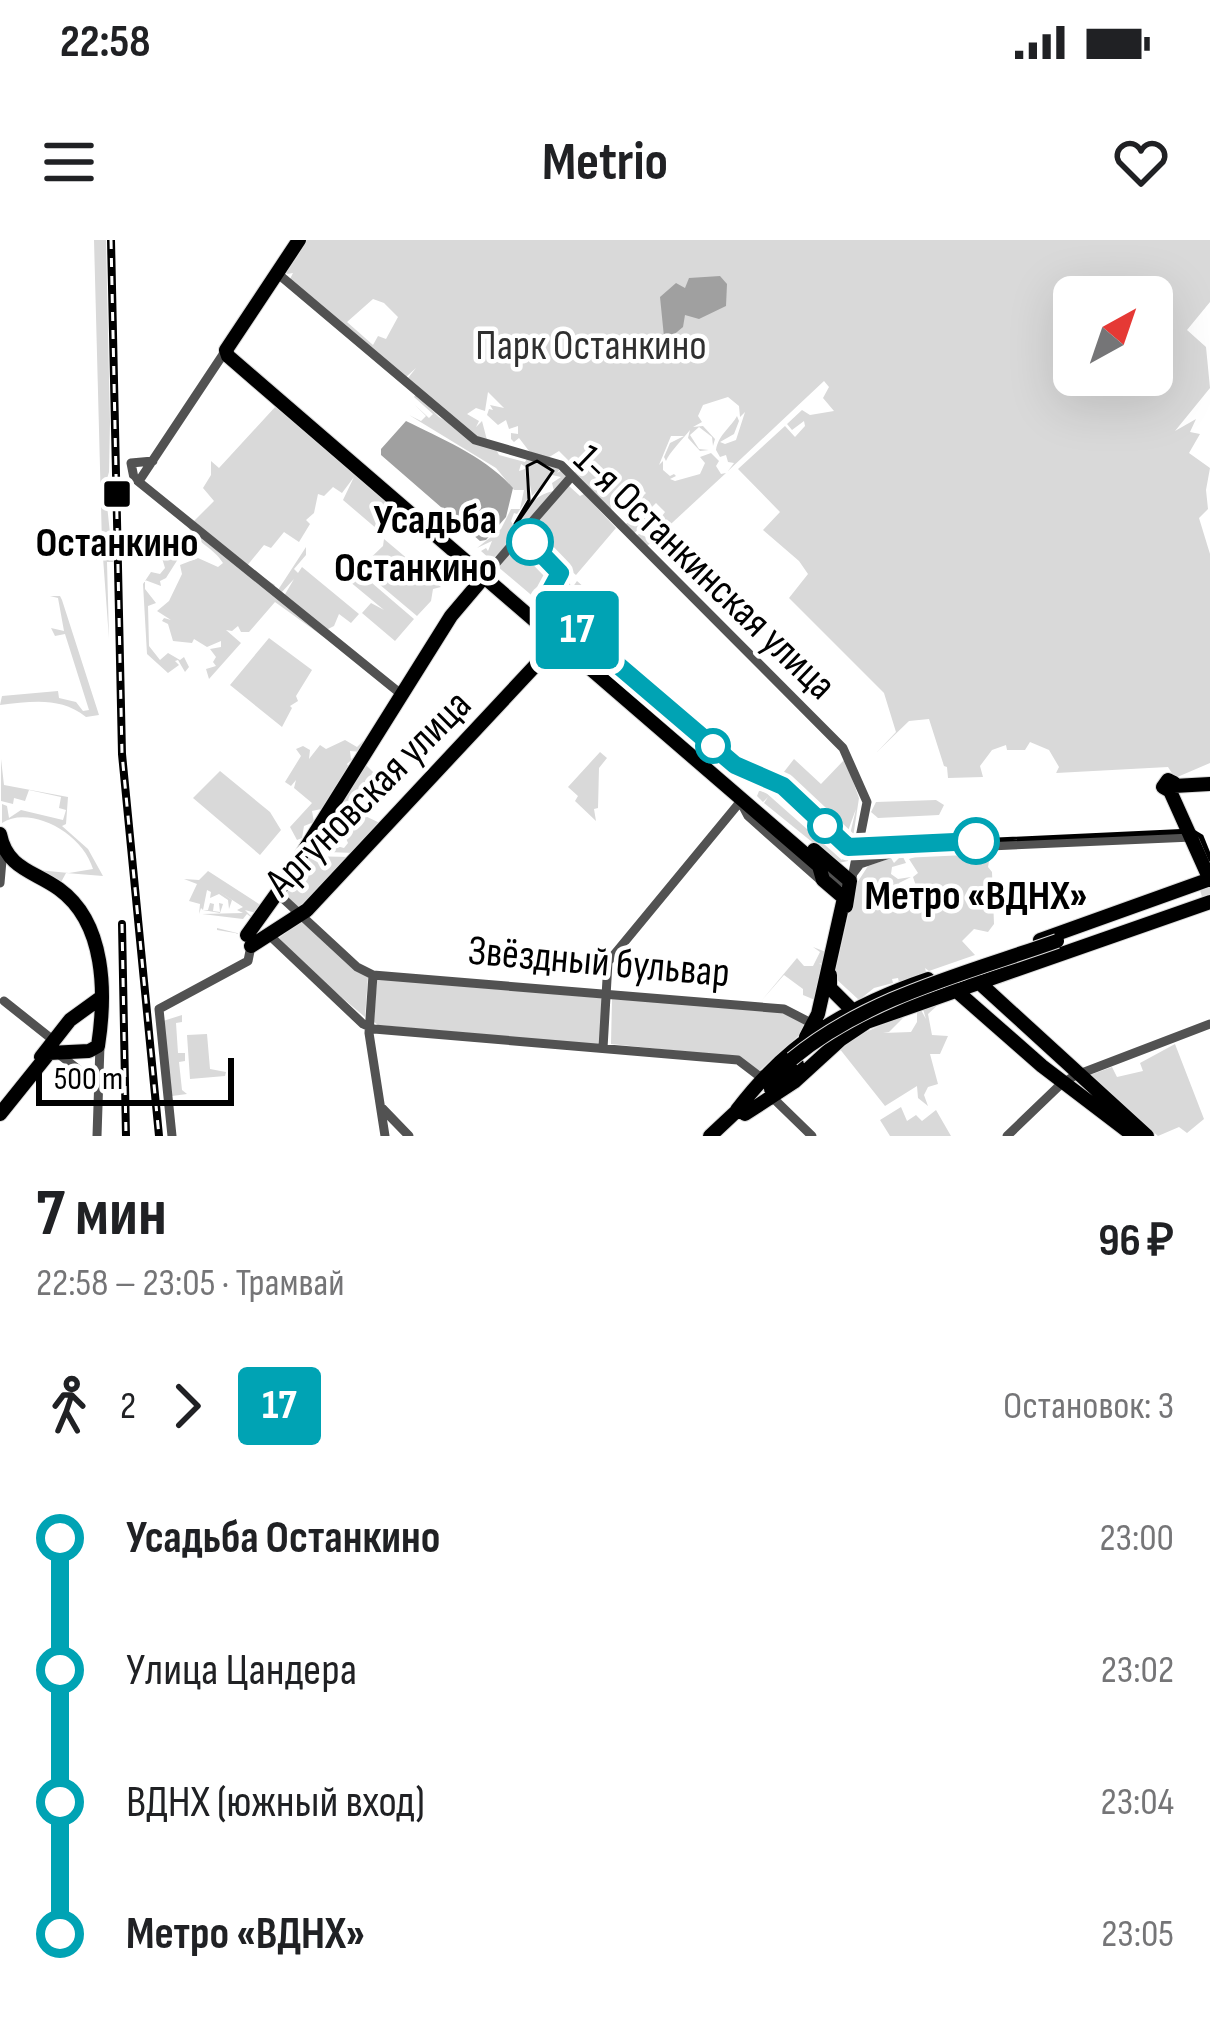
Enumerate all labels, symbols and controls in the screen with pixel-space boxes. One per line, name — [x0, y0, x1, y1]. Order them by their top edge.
text: 22:58 — [60, 15, 151, 70]
icon: menu — [36, 129, 102, 195]
icon: heart — [1108, 129, 1174, 195]
text: Metrio — [542, 130, 668, 195]
north arrow — [1053, 276, 1173, 396]
map controls — [1053, 276, 1173, 396]
park label: Парк Останкино — [475, 321, 707, 372]
street label: 1-я Останкинская улица — [563, 435, 846, 711]
marker: Останкино — [101, 478, 133, 510]
place label: Усадьба Останкино — [334, 495, 497, 594]
place label: Останкино — [35, 518, 199, 569]
marker: Усадьба Останкино — [508, 520, 552, 564]
line badge: 17 — [523, 591, 631, 669]
text: 17 — [560, 604, 594, 655]
street label: Аргуновская улица — [254, 680, 482, 908]
unlabelled marker — [697, 730, 729, 762]
unlabelled marker — [809, 810, 841, 842]
marker: Метро «ВДНХ» — [954, 819, 998, 863]
place label: Метро «ВДНХ» — [864, 871, 1088, 922]
street label: Звёздный бульвар — [466, 926, 732, 999]
scale bar — [36, 1052, 234, 1105]
text: 500 m — [54, 1059, 123, 1099]
text: 7 мин — [36, 1175, 167, 1254]
text: 96 ₽ — [1098, 1214, 1174, 1269]
text: 22:58 – 23:05 · Трамвай — [36, 1260, 345, 1307]
icon: walk — [36, 1373, 102, 1439]
icon: forward — [154, 1373, 220, 1439]
text: 17 — [262, 1380, 297, 1431]
text: 2 — [120, 1383, 136, 1430]
text: Остановок: 3 — [1003, 1383, 1174, 1430]
text: Усадьба Останкино — [126, 1511, 440, 1566]
text: 23:00 — [1099, 1515, 1174, 1562]
text: Улица Цандера — [126, 1643, 357, 1698]
text: 23:02 — [1101, 1647, 1174, 1694]
text: ВДНХ (южный вход) — [126, 1775, 425, 1830]
text: 23:04 — [1100, 1779, 1174, 1826]
text: Метро «ВДНХ» — [126, 1907, 365, 1962]
text: 23:05 — [1101, 1911, 1174, 1958]

